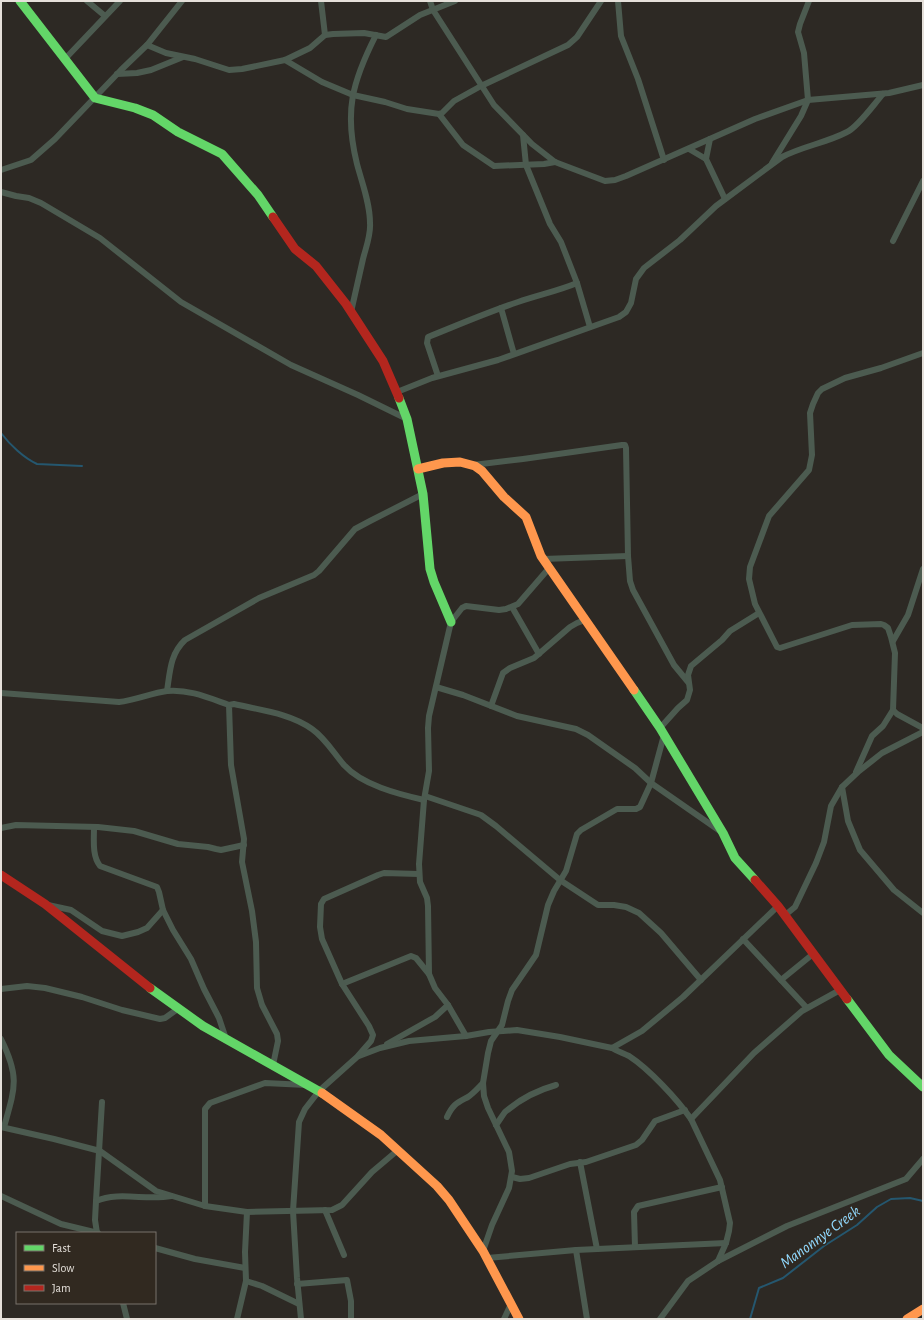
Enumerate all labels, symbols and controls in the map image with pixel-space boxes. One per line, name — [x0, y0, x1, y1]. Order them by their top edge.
water label: Manonnye Creek — [777, 1203, 863, 1271]
legend — [16, 1232, 156, 1304]
text: Fast — [52, 1242, 71, 1254]
text: Slow — [52, 1262, 74, 1274]
text: Jam — [52, 1282, 71, 1294]

